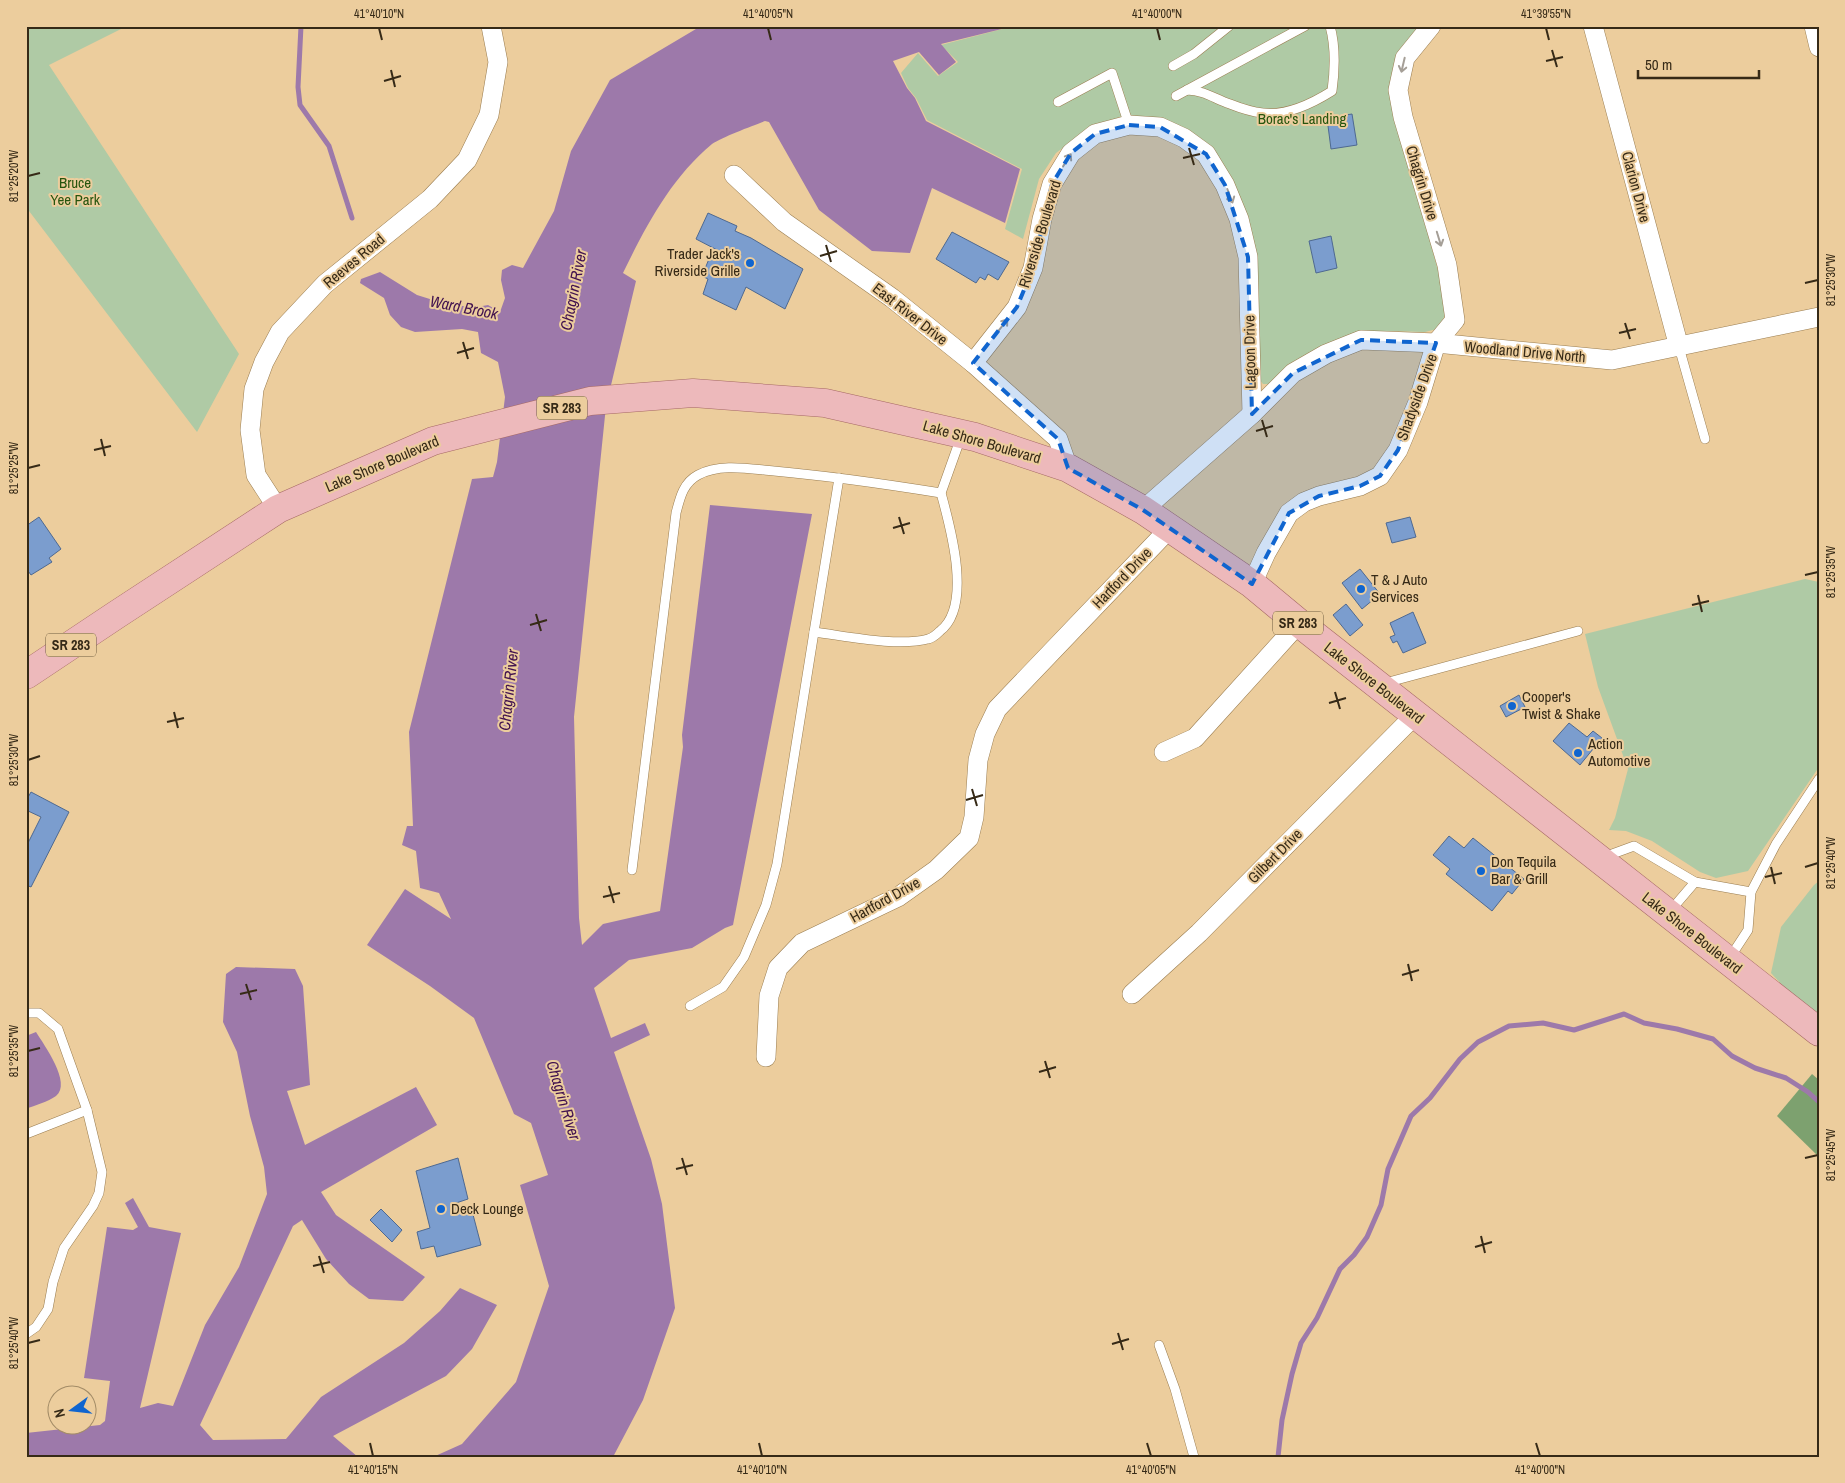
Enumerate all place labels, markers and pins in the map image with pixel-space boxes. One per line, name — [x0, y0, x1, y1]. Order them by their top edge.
place label: Trader Jack's Riverside Grille — [655, 243, 740, 281]
marker: Trader Jack's Riverside Grille — [744, 257, 756, 269]
place label: T & J Auto Services — [1371, 569, 1428, 607]
marker: T & J Auto Services — [1355, 583, 1367, 595]
place label: Cooper's Twist & Shake — [1522, 686, 1601, 724]
marker: Cooper's Twist & Shake — [1506, 700, 1518, 712]
place label: Action Automotive — [1587, 733, 1650, 771]
marker: Action Automotive — [1572, 747, 1584, 759]
place label: Don Tequila Bar & Grill — [1491, 851, 1557, 889]
marker: Don Tequila Bar & Grill — [1475, 865, 1487, 877]
place label: Deck Lounge — [451, 1198, 524, 1219]
marker: Deck Lounge — [435, 1203, 447, 1215]

